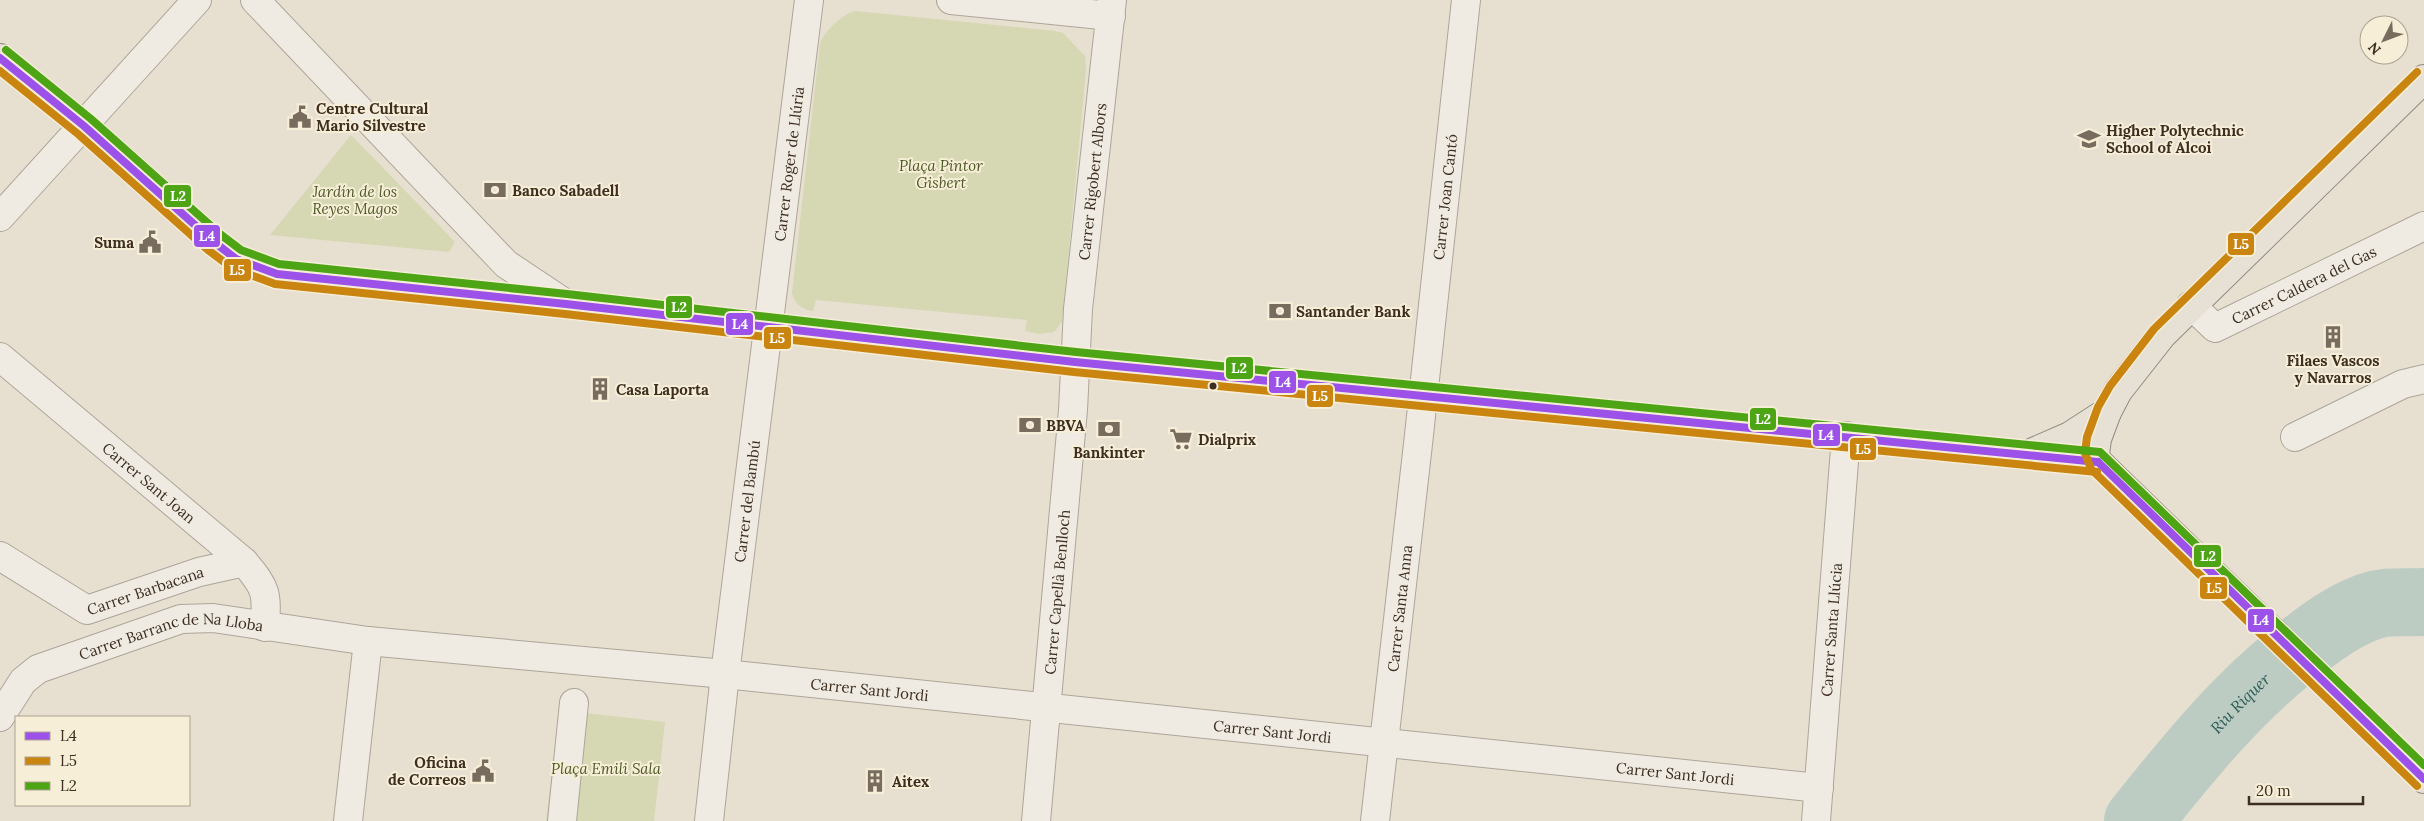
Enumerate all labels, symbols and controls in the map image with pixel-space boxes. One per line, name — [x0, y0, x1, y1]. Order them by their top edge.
north arrow — [2359, 15, 2409, 65]
text: N — [2364, 39, 2385, 59]
street label: Carrer Roger de Llúria — [770, 85, 808, 242]
place label: Centre Cultural Mario Silvestre — [316, 99, 429, 135]
street label: Carrer Rigobert Albors — [1074, 102, 1110, 261]
public building icon: Centre Cultural Mario Silvestre — [287, 104, 313, 130]
place label: Higher Polytechnic School of Alcoi — [2106, 121, 2244, 157]
school or university icon: Higher Polytechnic School of Alcoi — [2076, 126, 2102, 152]
street label: Carrer Joan Cantó — [1428, 133, 1461, 261]
park label: Plaça Pintor Gisbert — [899, 156, 983, 192]
bank icon: Banco Sabadell — [482, 177, 508, 203]
place label: Banco Sabadell — [512, 181, 620, 200]
park label: Jardín de los Reyes Magos — [312, 182, 398, 218]
line badge: L2 — [163, 184, 192, 208]
text: L2 — [170, 187, 186, 205]
line badge: L4 — [193, 224, 221, 248]
text: L4 — [199, 227, 216, 245]
public building icon: Suma — [137, 229, 163, 255]
line badge: L5 — [2227, 232, 2255, 256]
place label: Suma — [94, 233, 134, 252]
text: L5 — [2233, 235, 2249, 253]
street label: Carrer Caldera del Gas — [2228, 241, 2379, 328]
line badge: L5 — [223, 258, 252, 282]
text: L5 — [229, 261, 245, 279]
line badge: L2 — [665, 295, 693, 319]
text: L2 — [671, 298, 687, 316]
bank icon: Santander Bank — [1267, 298, 1293, 324]
place label: Santander Bank — [1296, 302, 1410, 321]
line badge: L4 — [725, 312, 754, 336]
text: L4 — [732, 315, 749, 333]
building icon: Filaes Vascos y Navarros — [2320, 324, 2346, 350]
line badge: L5 — [763, 326, 792, 350]
text: L5 — [769, 329, 785, 347]
place label: Filaes Vascos y Navarros — [2286, 351, 2380, 387]
line badge: L2 — [1225, 356, 1254, 380]
text: L2 — [1231, 359, 1247, 377]
line badge: L4 — [1268, 370, 1297, 394]
text: L4 — [1275, 373, 1292, 391]
building icon: Casa Laporta — [587, 376, 613, 402]
place label: Casa Laporta — [616, 380, 709, 399]
unlabelled marker — [1208, 381, 1218, 391]
line badge: L5 — [1306, 384, 1334, 408]
text: L5 — [1312, 387, 1328, 405]
line badge: L2 — [1749, 407, 1777, 431]
text: L2 — [1755, 410, 1771, 428]
bank icon: BBVA — [1017, 412, 1043, 438]
place label: BBVA — [1046, 416, 1085, 435]
bank icon: Bankinter — [1096, 416, 1122, 442]
line badge: L4 — [1812, 423, 1841, 447]
supermarket icon: Dialprix — [1168, 426, 1194, 452]
text: L4 — [1818, 426, 1835, 444]
place label: Dialprix — [1198, 430, 1256, 449]
line badge: L5 — [1849, 437, 1877, 461]
street label: Carrer Sant Joan — [99, 438, 200, 527]
street label: Carrer del Bambú — [729, 439, 764, 563]
text: L5 — [1855, 440, 1871, 458]
place label: Bankinter — [1073, 443, 1146, 462]
street label: Carrer Capellà Benlloch — [1040, 509, 1074, 675]
street label: Carrer Santa Anna — [1383, 544, 1416, 673]
line badge: L2 — [2193, 544, 2222, 568]
text: L2 — [2200, 547, 2216, 565]
street label: Carrer Barbacana — [84, 562, 206, 619]
street label: Carrer Santa Llúcia — [1816, 562, 1846, 697]
line badge: L5 — [2199, 576, 2228, 600]
text: L5 — [2206, 579, 2222, 597]
street label: Carrer Barranc de Na Lloba — [76, 608, 265, 664]
line badge: L4 — [2247, 608, 2275, 633]
text: L4 — [2253, 611, 2270, 629]
water label: Riu Riquer — [2206, 668, 2275, 737]
street label: Carrer Sant Jordi — [810, 673, 930, 705]
street label: Carrer Sant Jordi — [1212, 715, 1332, 747]
legend — [15, 716, 190, 806]
text: L4 — [60, 726, 77, 745]
text: L5 — [60, 751, 77, 770]
place label: Oficina de Correos — [388, 753, 466, 789]
street label: Carrer Sant Jordi — [1615, 757, 1735, 789]
public building icon: Oficina de Correos — [470, 758, 496, 784]
park label: Plaça Emili Sala — [551, 759, 662, 778]
building icon: Aitex — [862, 768, 888, 794]
place label: Aitex — [892, 772, 929, 791]
scale bar — [2249, 774, 2363, 806]
text: L2 — [60, 776, 77, 795]
text: 20 m — [2256, 781, 2291, 800]

